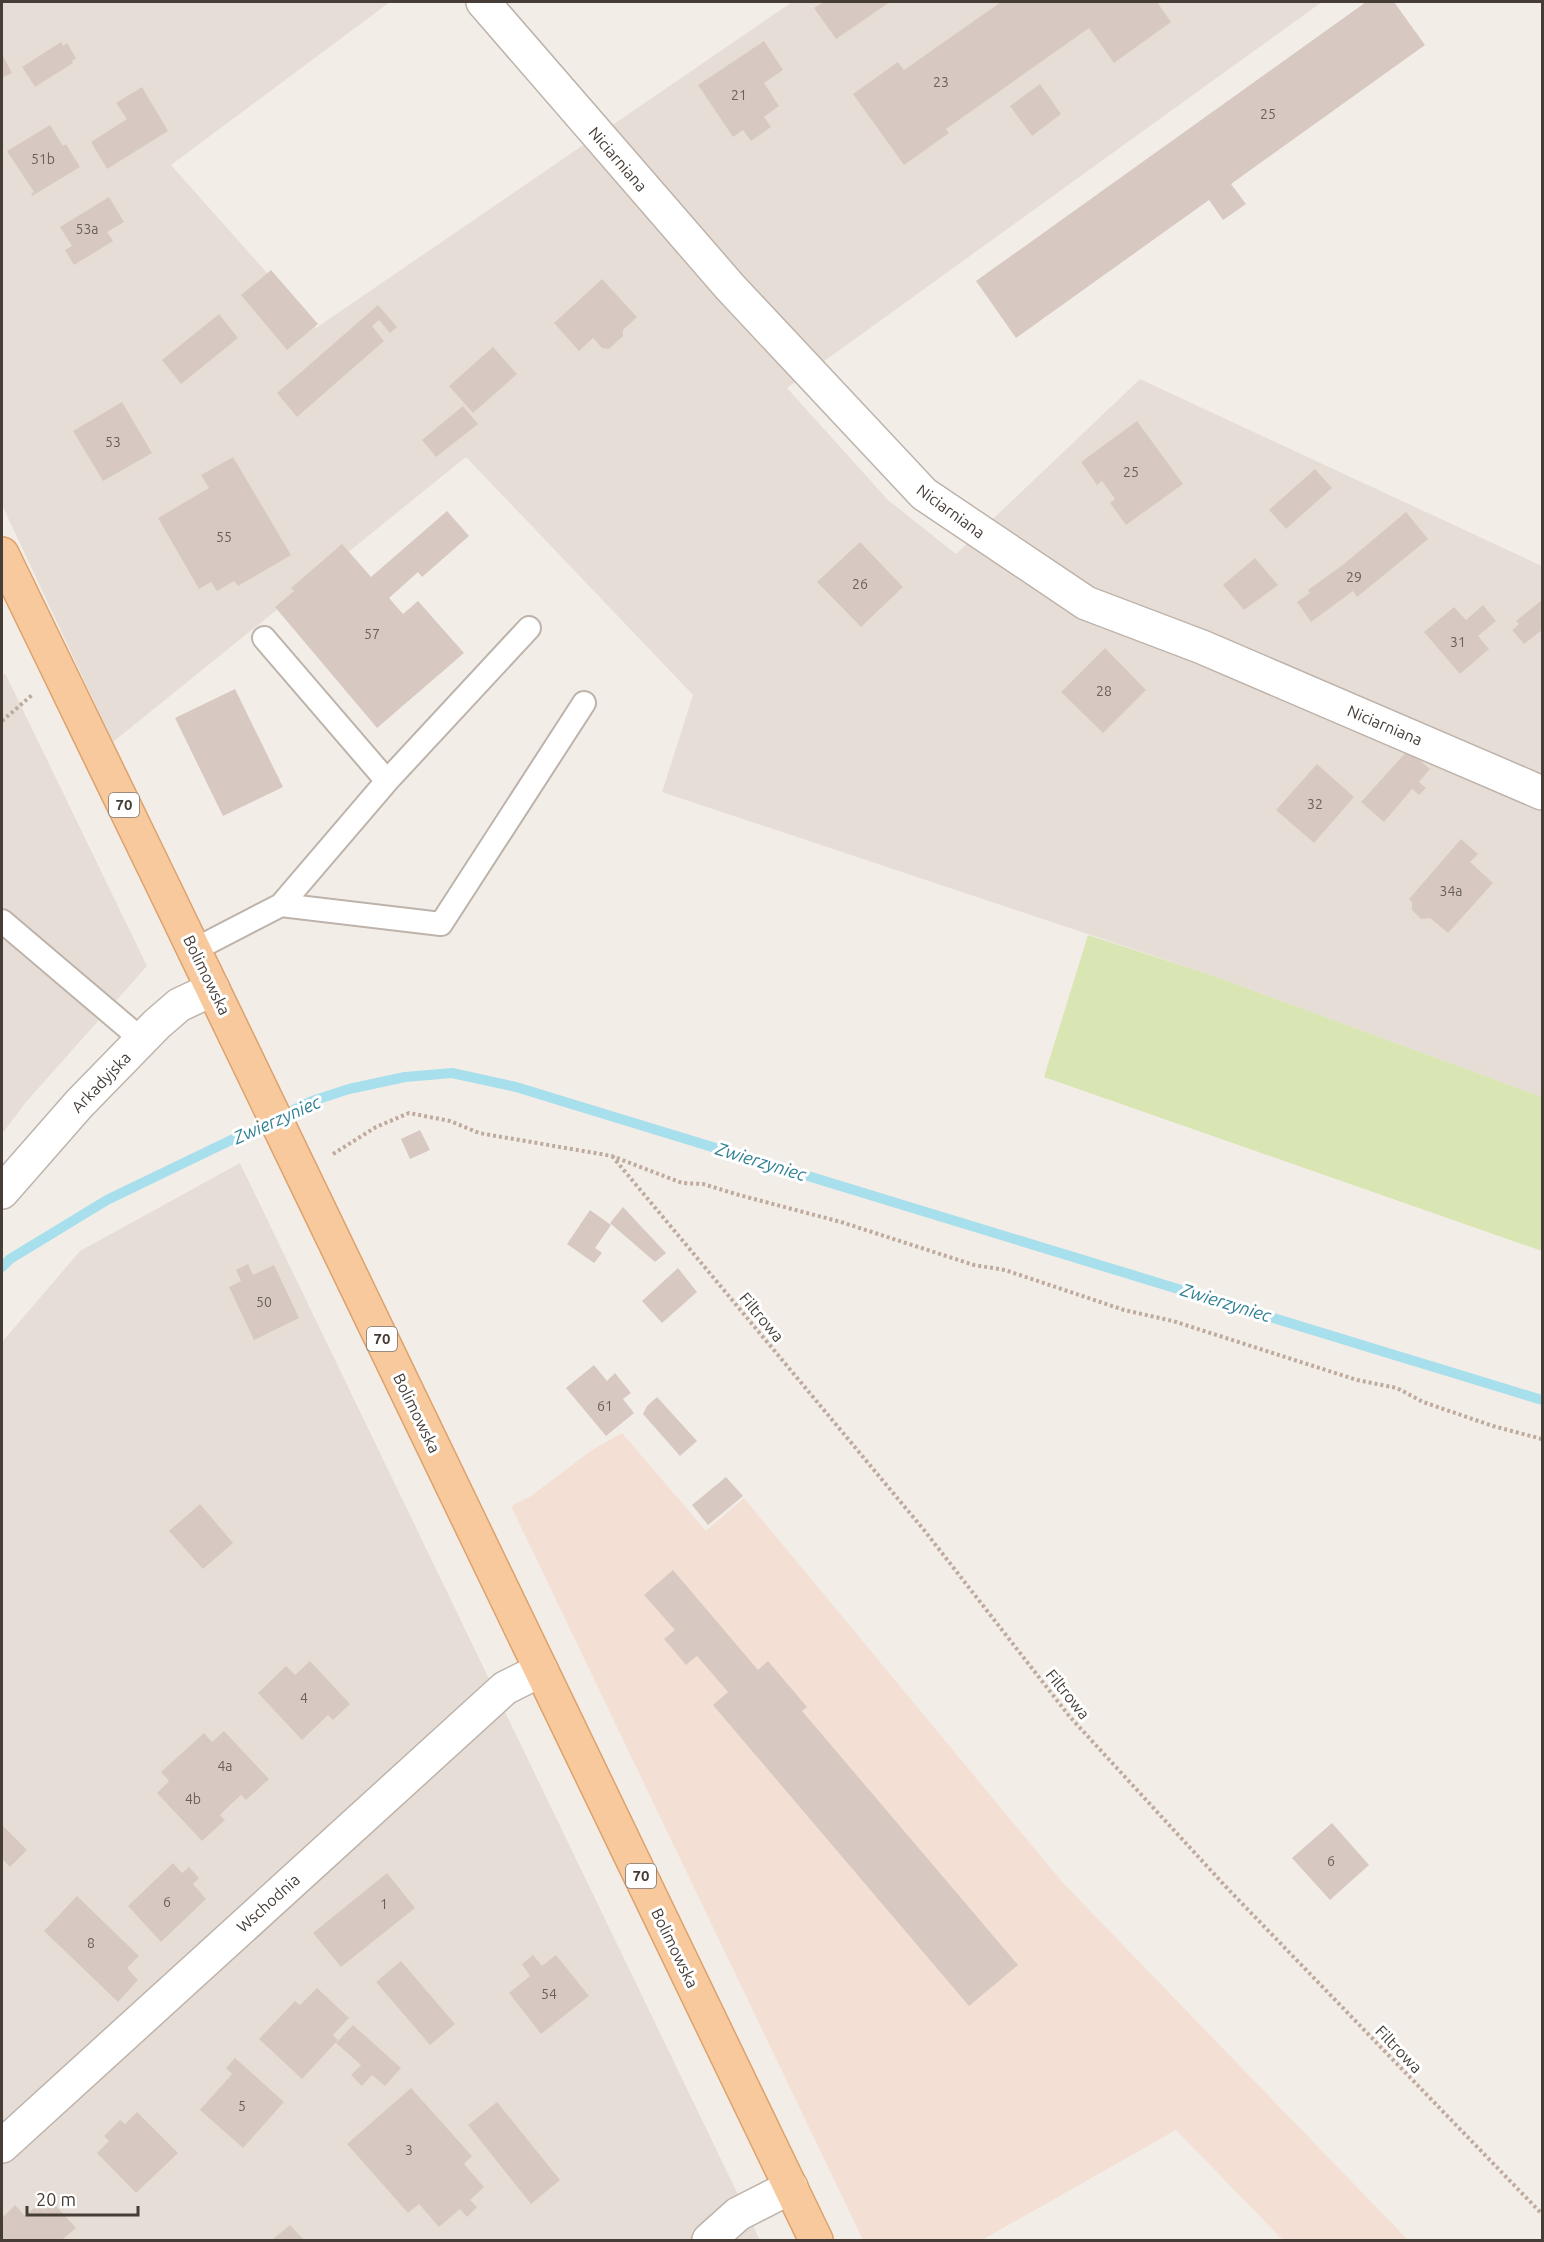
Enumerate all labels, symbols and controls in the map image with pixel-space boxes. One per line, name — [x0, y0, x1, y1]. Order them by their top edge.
house number: 23 — [933, 74, 949, 90]
house number: 21 — [731, 87, 747, 103]
house number: 25 — [1260, 106, 1276, 122]
street label: Niciarniana — [585, 123, 651, 195]
house number: 51b — [31, 151, 55, 167]
house number: 53a — [76, 221, 99, 237]
house number: 53 — [105, 434, 121, 450]
house number: 25 — [1123, 464, 1139, 480]
street label: Niciarniana — [914, 480, 988, 542]
house number: 55 — [216, 529, 232, 545]
house number: 29 — [1346, 569, 1362, 585]
house number: 26 — [852, 576, 868, 592]
house number: 57 — [364, 626, 380, 642]
house number: 31 — [1450, 634, 1466, 650]
house number: 28 — [1096, 683, 1112, 699]
street label: Niciarniana — [1345, 701, 1425, 749]
road number: 70 — [109, 793, 139, 817]
house number: 32 — [1307, 796, 1323, 812]
house number: 34a — [1440, 883, 1463, 899]
street label: Bolimowska — [180, 932, 234, 1018]
street label: Arkadyjska — [68, 1048, 134, 1116]
water label: Zwierzyniec — [229, 1091, 324, 1148]
water label: Zwierzyniec — [713, 1138, 809, 1184]
water label: Zwierzyniec — [1178, 1279, 1274, 1325]
street label: Filtrowa — [736, 1289, 788, 1345]
house number: 50 — [256, 1294, 272, 1310]
road number: 70 — [367, 1327, 397, 1351]
street label: Bolimowska — [390, 1370, 444, 1456]
house number: 61 — [597, 1398, 613, 1414]
street label: Filtrowa — [1042, 1665, 1094, 1723]
house number: 4 — [300, 1690, 308, 1706]
house number: 4a — [217, 1758, 233, 1774]
house number: 4b — [185, 1791, 201, 1807]
house number: 6 — [1327, 1853, 1335, 1869]
road number: 70 — [626, 1864, 656, 1888]
street label: Wschodnia — [233, 1870, 303, 1936]
house number: 6 — [163, 1894, 171, 1910]
house number: 1 — [380, 1896, 388, 1912]
street label: Bolimowska — [648, 1905, 702, 1991]
house number: 8 — [87, 1935, 95, 1951]
house number: 54 — [541, 1986, 557, 2002]
street label: Filtrowa — [1372, 2022, 1426, 2076]
house number: 5 — [238, 2098, 246, 2114]
house number: 3 — [405, 2142, 413, 2158]
scale bar — [27, 2179, 138, 2217]
text: 20 m — [36, 2189, 76, 2209]

